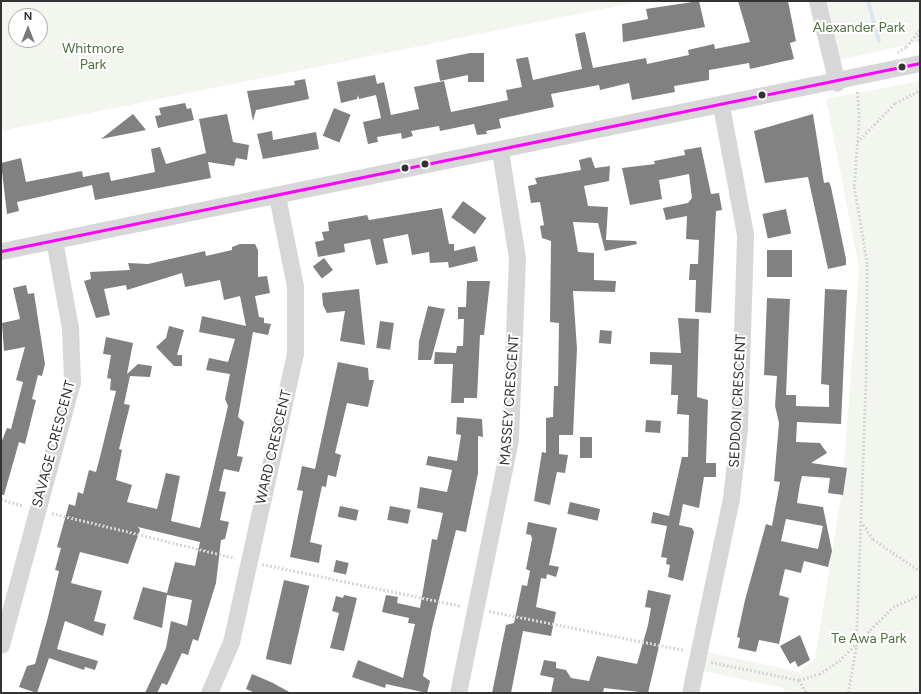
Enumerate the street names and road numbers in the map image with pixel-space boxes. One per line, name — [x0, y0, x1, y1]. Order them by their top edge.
street label: MASSEY CRESCENT — [497, 334, 523, 466]
street label: SEDDON CRESCENT — [726, 334, 750, 468]
street label: SAVAGE CRESCENT — [29, 379, 79, 509]
street label: WARD CRESCENT — [253, 388, 295, 506]

